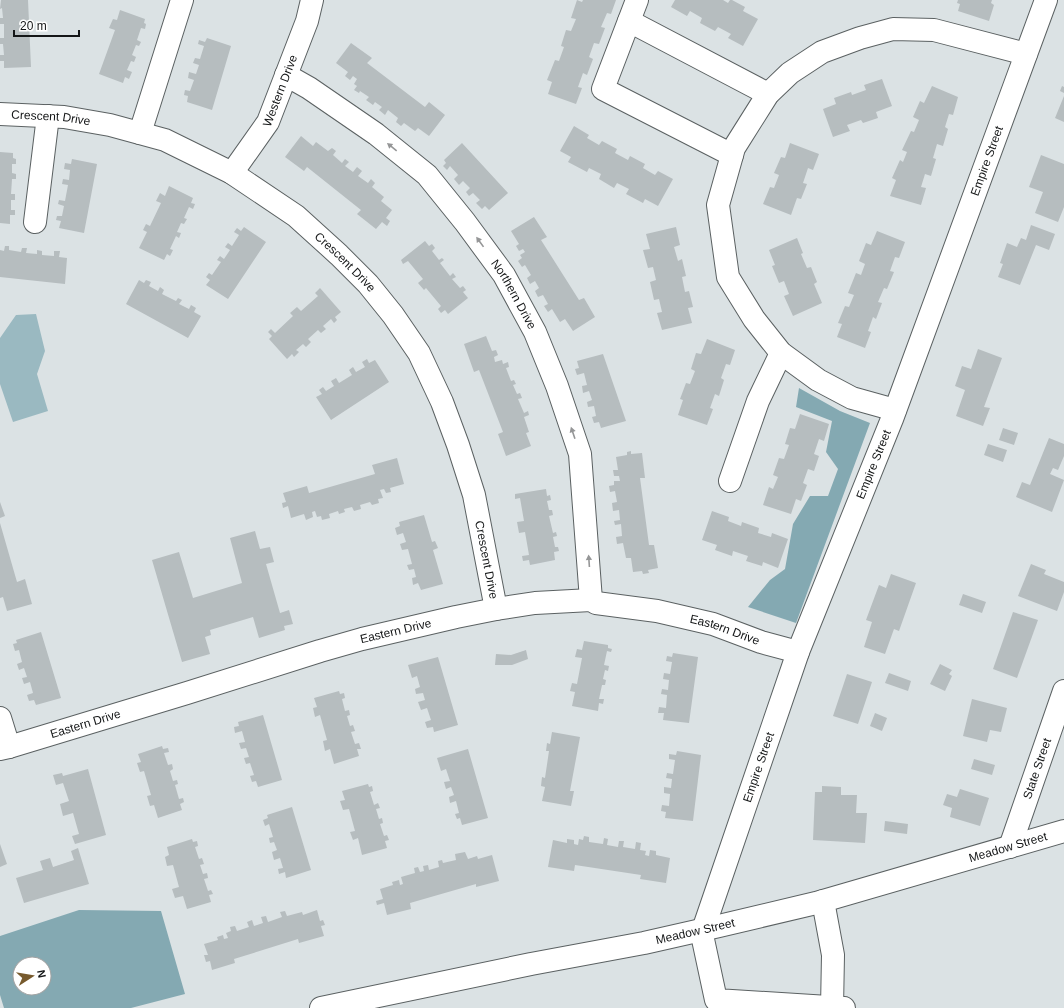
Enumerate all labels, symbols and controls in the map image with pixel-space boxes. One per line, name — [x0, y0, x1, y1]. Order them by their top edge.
scale bar — [14, 12, 79, 38]
text: 20 m — [20, 19, 47, 33]
street label: Western Drive — [260, 52, 300, 129]
street label: Crescent Drive — [11, 108, 92, 129]
street label: Empire Street — [968, 123, 1006, 198]
one-way arrow — [386, 142, 397, 151]
street label: Crescent Drive — [312, 229, 379, 295]
one-way arrow — [476, 236, 484, 247]
street label: Northern Drive — [488, 257, 539, 332]
one-way arrow — [570, 427, 576, 439]
street label: Empire Street — [853, 427, 894, 501]
street label: Crescent Drive — [472, 519, 501, 600]
one-way arrow — [586, 554, 592, 567]
street label: Eastern Drive — [689, 612, 762, 648]
street label: Eastern Drive — [359, 616, 433, 646]
street label: Eastern Drive — [48, 706, 123, 741]
street label: Empire Street — [740, 730, 777, 804]
street label: State Street — [1020, 736, 1054, 801]
street label: Meadow Street — [967, 829, 1049, 865]
street label: Meadow Street — [654, 915, 737, 947]
north arrow — [12, 956, 52, 996]
text: N — [35, 969, 48, 979]

